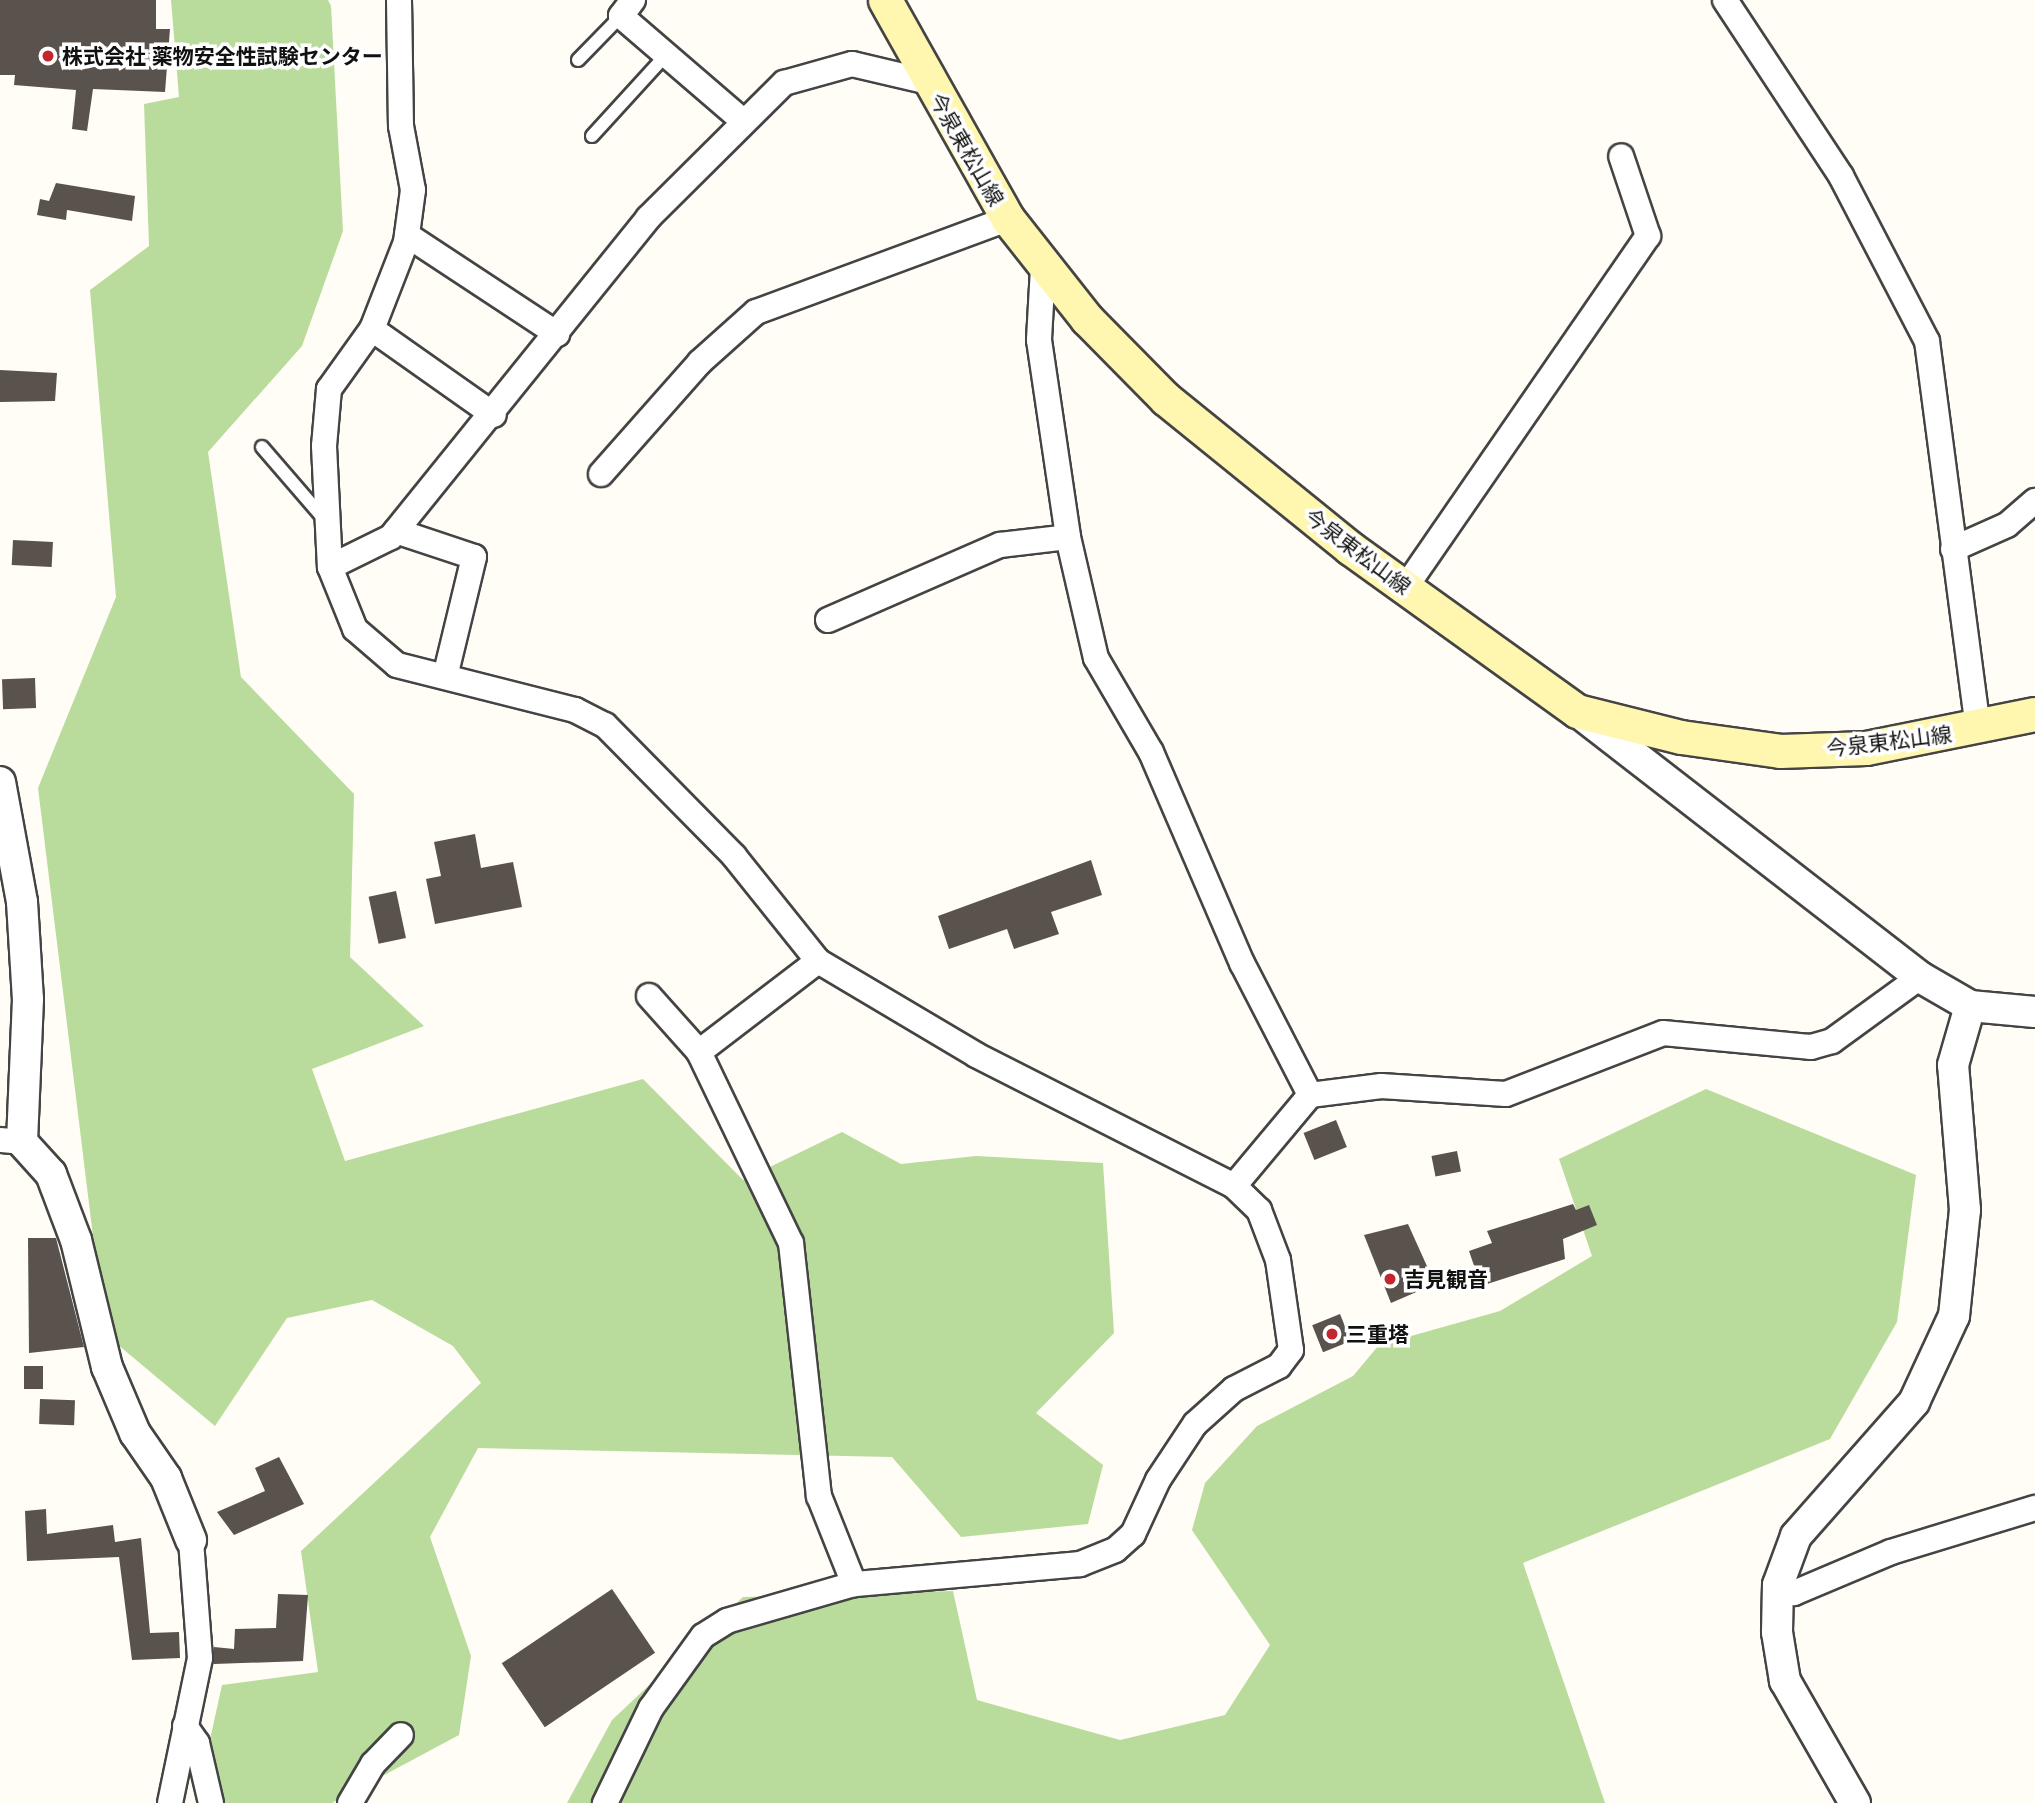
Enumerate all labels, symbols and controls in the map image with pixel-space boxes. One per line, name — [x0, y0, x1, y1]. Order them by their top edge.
place label: 株式会社 薬物安全性試験センター — [62, 43, 383, 69]
marker: 株式会社 薬物安全性試験センター — [40, 48, 56, 64]
street label: 今泉東松山線 — [925, 88, 1009, 210]
street label: 今泉東松山線 — [1300, 503, 1416, 599]
street label: 今泉東松山線 — [1825, 721, 1953, 761]
place label: 吉見観音 — [1404, 1266, 1488, 1292]
marker: 吉見観音 — [1382, 1271, 1398, 1287]
place label: 三重塔 — [1346, 1321, 1409, 1347]
marker: 三重塔 — [1324, 1326, 1340, 1342]

